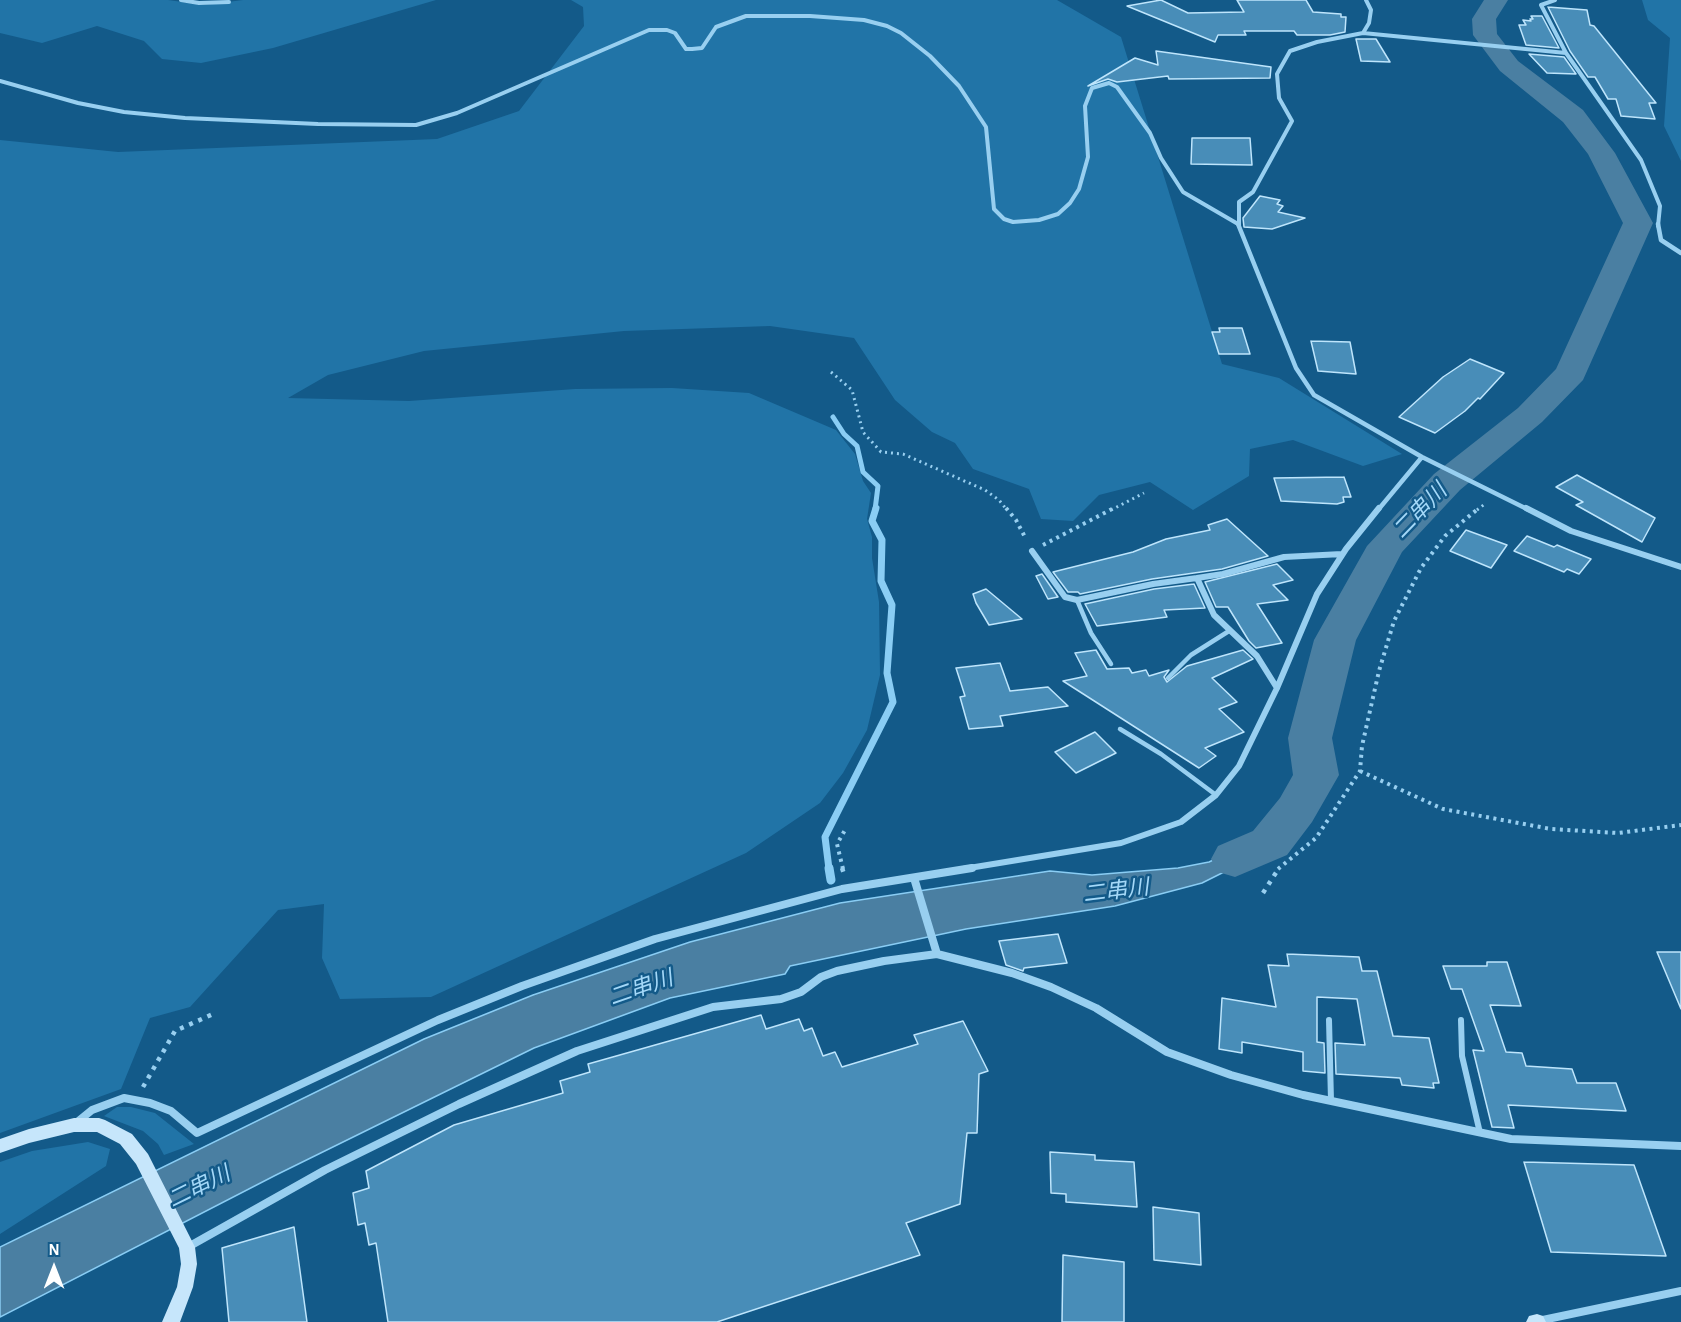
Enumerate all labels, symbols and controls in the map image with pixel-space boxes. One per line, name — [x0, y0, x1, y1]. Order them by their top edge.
water label: 二串川 — [1388, 478, 1452, 544]
water label: 二串川 — [1082, 874, 1150, 908]
water label: 二串川 — [606, 965, 676, 1011]
water label: 二串川 — [164, 1161, 234, 1213]
north arrow — [24, 1238, 84, 1298]
text: N — [48, 1242, 60, 1258]

